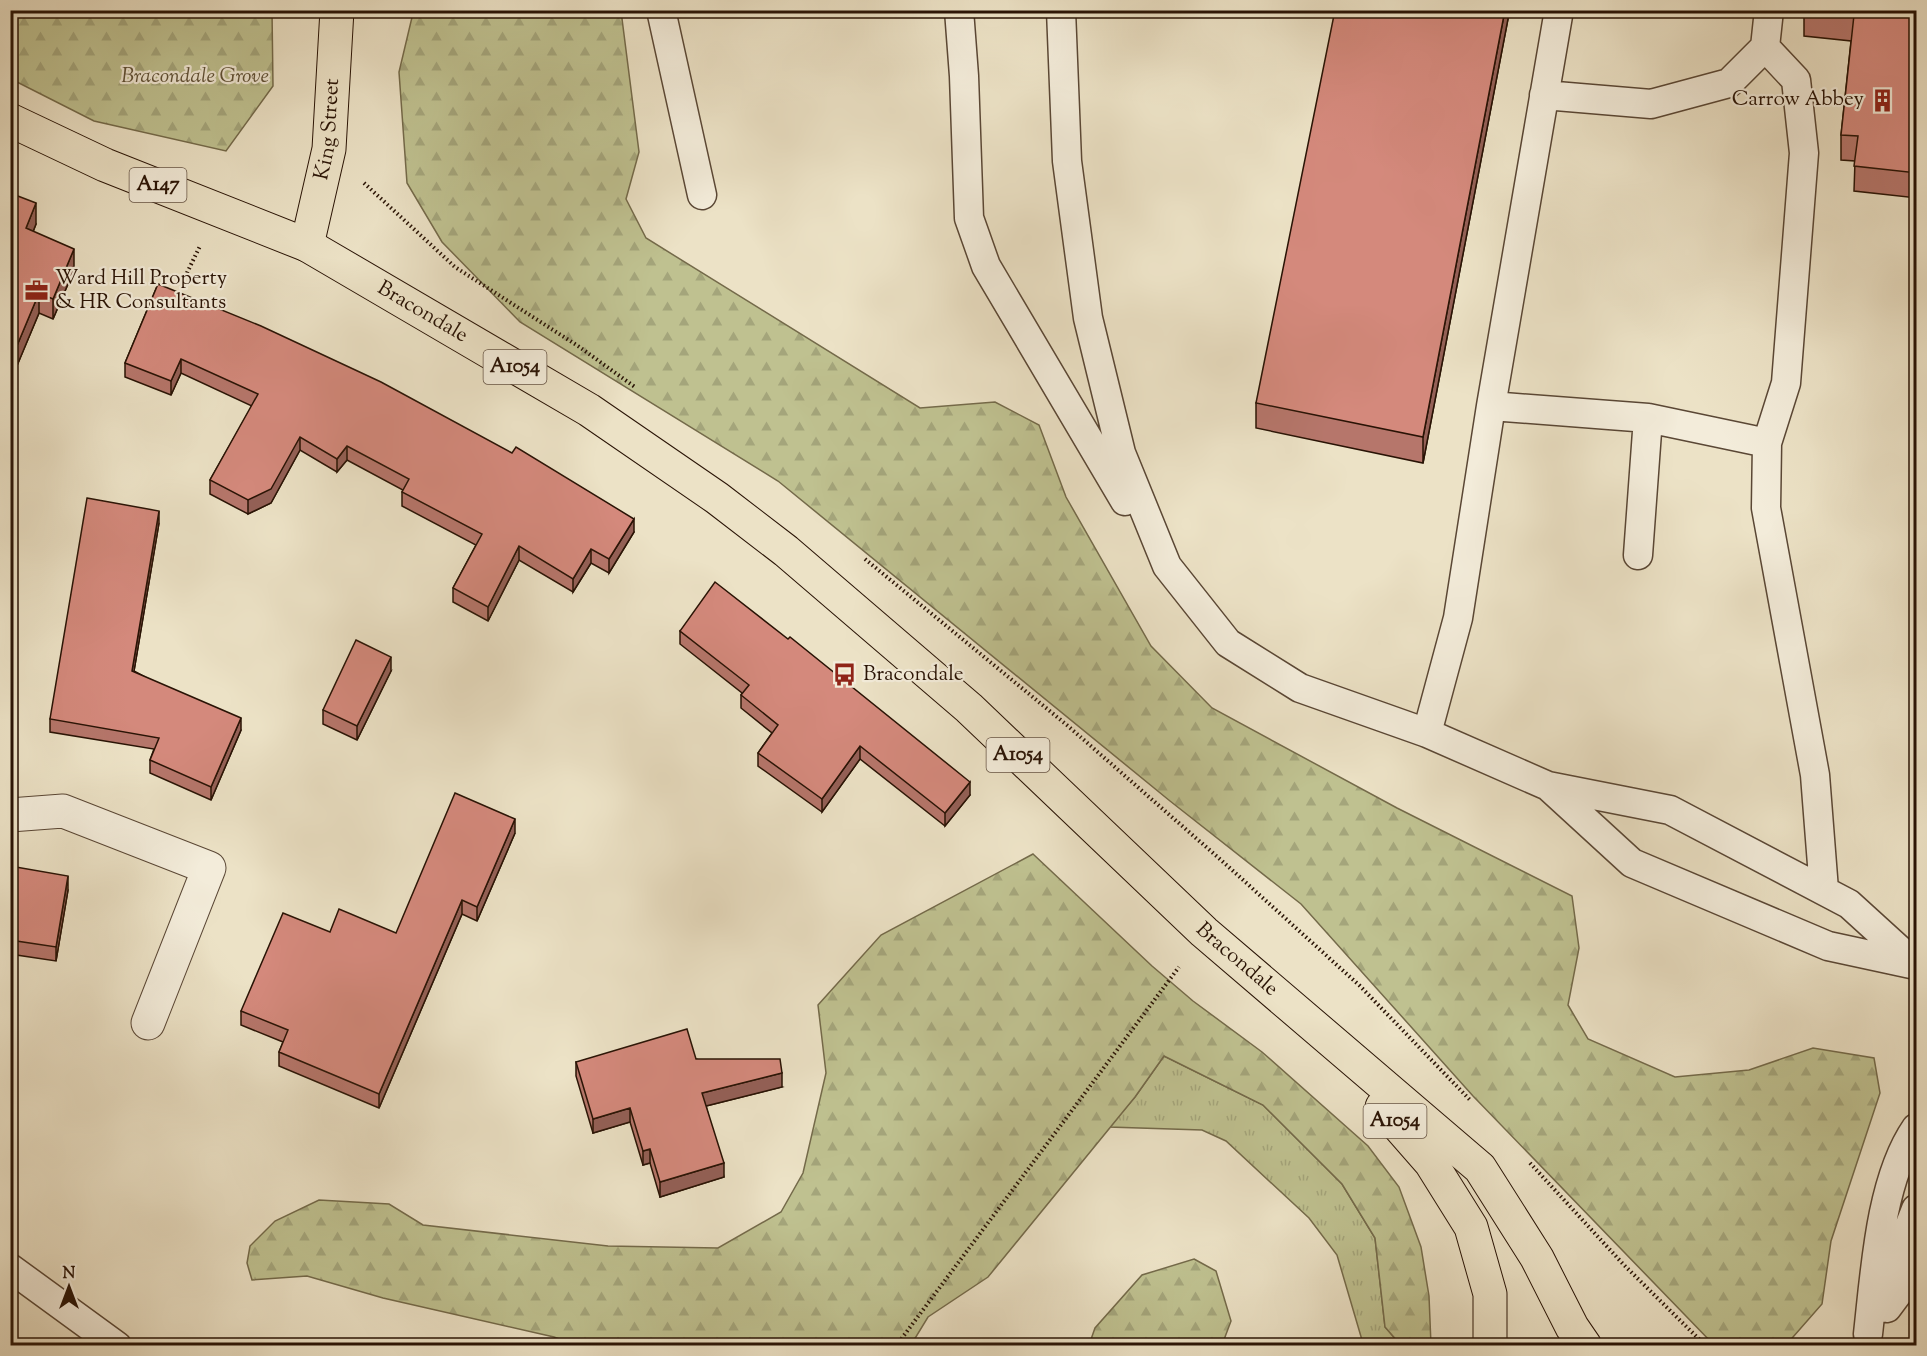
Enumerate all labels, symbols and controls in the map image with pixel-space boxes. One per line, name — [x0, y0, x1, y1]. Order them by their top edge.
park label: Bracondale Grove — [121, 62, 269, 92]
street label: King Street — [307, 78, 348, 183]
place label: Carrow Abbey — [1732, 85, 1865, 115]
building icon: Carrow Abbey — [1869, 87, 1895, 113]
road number: A147 — [130, 168, 186, 202]
place label: Ward Hill Property & HR Consultants — [55, 264, 228, 318]
street label: Bracondale — [371, 274, 473, 351]
office icon: Ward Hill Property & HR Consultants — [24, 278, 50, 304]
road number: A1054 — [484, 350, 546, 384]
place label: Bracondale — [863, 660, 964, 690]
bus stop icon: Bracondale — [832, 662, 858, 688]
road number: A1054 — [986, 738, 1050, 772]
street label: Bracondale — [1188, 916, 1285, 1004]
road number: A1054 — [1364, 1104, 1426, 1138]
north arrow — [39, 1257, 99, 1317]
text: N — [63, 1263, 76, 1286]

